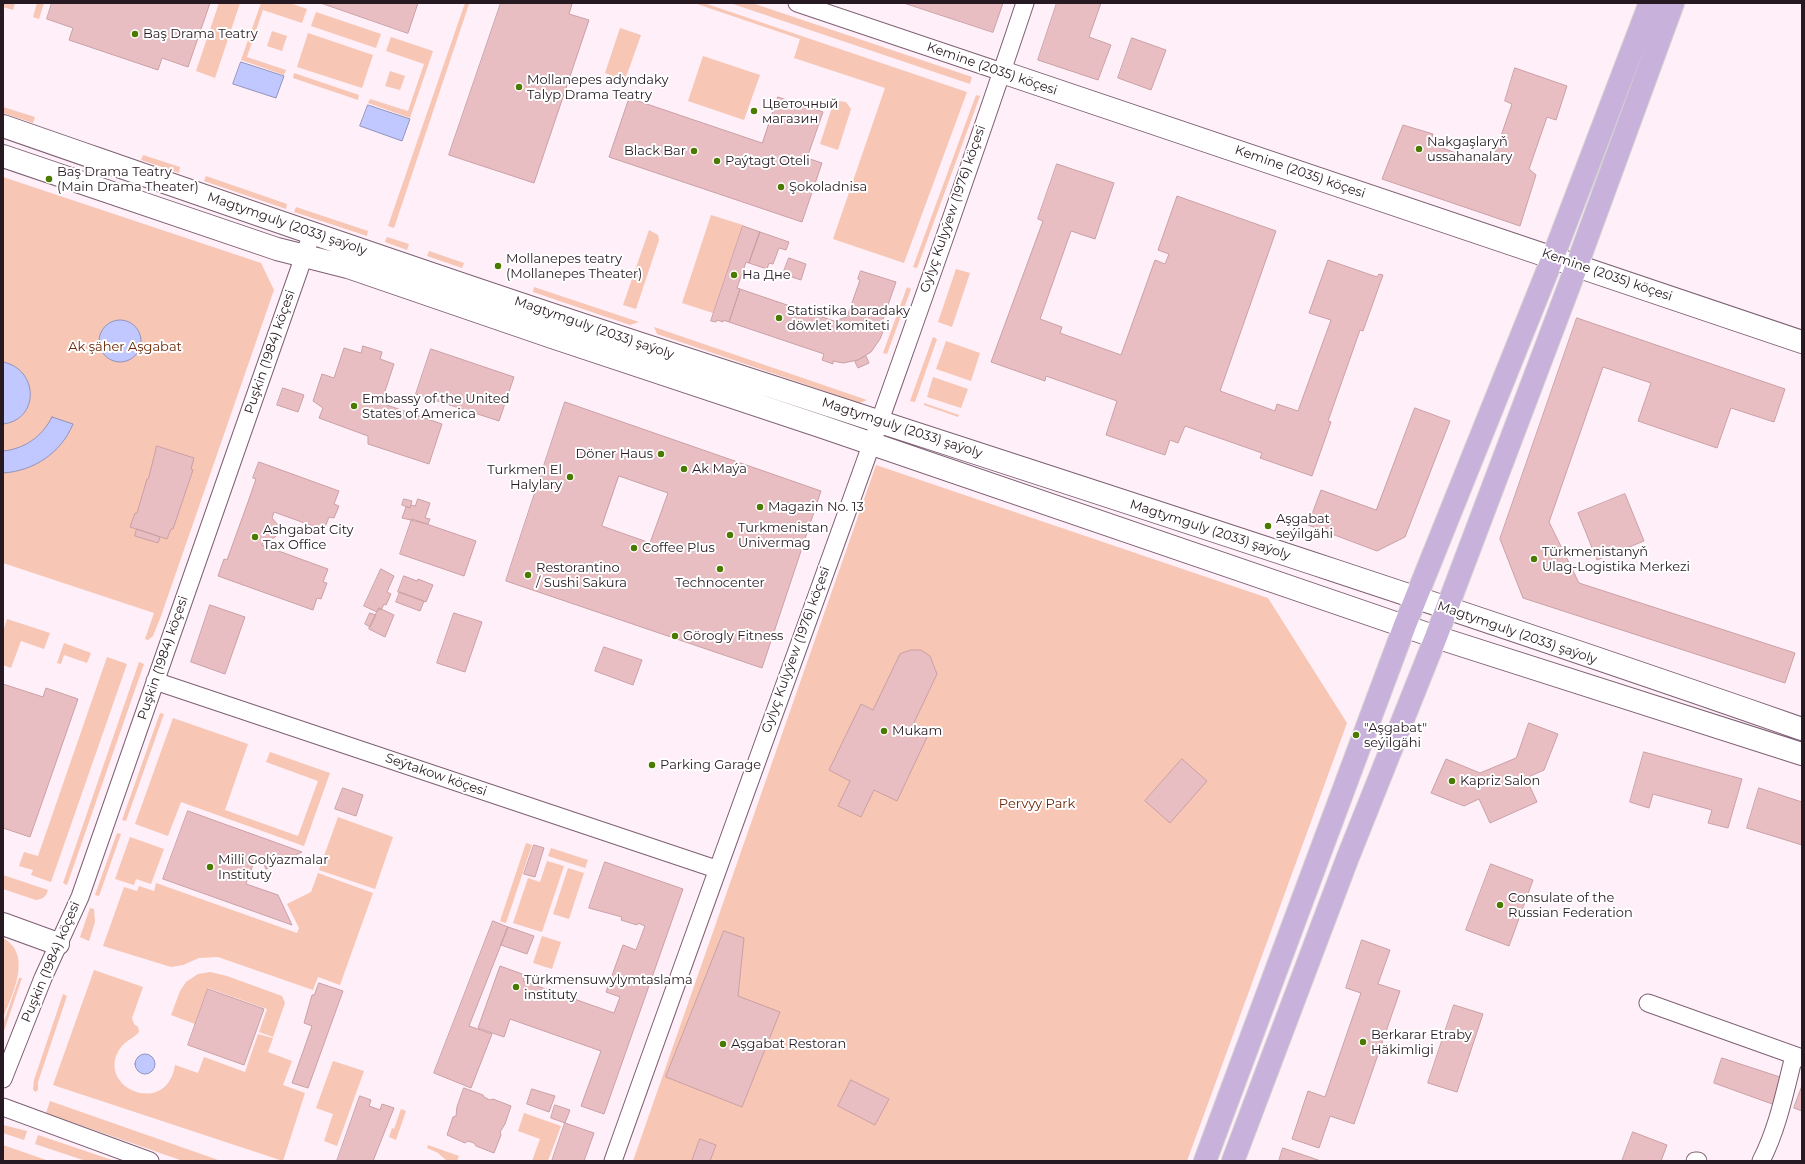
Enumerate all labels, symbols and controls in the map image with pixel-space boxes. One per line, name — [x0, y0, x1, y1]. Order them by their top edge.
place label: Baş Drama Teatry — [143, 26, 258, 42]
marker: Baş Drama Teatry — [130, 29, 140, 39]
street label: Kemine (2035) köçesi — [925, 39, 1059, 99]
place label: Mollanepes adyndaky Talyp Drama Teatry — [527, 72, 669, 103]
marker: Mollanepes adyndaky Talyp Drama Teatry — [514, 82, 524, 92]
place label: Цветочный магазин — [762, 96, 838, 127]
marker: Цветочный магазин — [749, 106, 759, 116]
street label: Gylyç Kulyýew (1976) köçesi — [917, 123, 989, 295]
place label: Nakgaşlaryň ussahanalary — [1427, 134, 1512, 165]
street label: Kemine (2035) köçesi — [1233, 142, 1367, 202]
place label: Black Bar — [624, 143, 686, 159]
marker: Nakgaşlaryň ussahanalary — [1414, 144, 1424, 154]
marker: Black Bar — [689, 146, 699, 156]
place label: Paýtagt Oteli — [725, 153, 810, 169]
marker: Paýtagt Oteli — [712, 156, 722, 166]
place label: Baş Drama Teatry (Main Drama Theater) — [57, 164, 199, 195]
marker: Baş Drama Teatry (Main Drama Theater) — [44, 174, 54, 184]
place label: Şokoladnisa — [789, 179, 867, 195]
marker: Şokoladnisa — [776, 182, 786, 192]
street label: Magtymguly (2033) şaýoly — [205, 189, 369, 259]
street label: Kemine (2035) köçesi — [1540, 245, 1674, 305]
place label: Mollanepes teatry (Mollanepes Theater) — [506, 251, 642, 282]
marker: Mollanepes teatry (Mollanepes Theater) — [493, 261, 503, 271]
place label: На Дне — [742, 267, 791, 283]
marker: На Дне — [729, 270, 739, 280]
street label: Puşkin (1984) köçesi — [241, 288, 299, 416]
street label: Magtymguly (2033) şaýoly — [512, 293, 676, 363]
place label: Statistika baradaky döwlet komiteti — [787, 303, 910, 334]
marker: Statistika baradaky döwlet komiteti — [774, 313, 784, 323]
park label: Ak şäher Aşgabat — [68, 339, 182, 355]
place label: Embassy of the United States of America — [362, 391, 510, 422]
street label: Magtymguly (2033) şaýoly — [820, 395, 984, 461]
marker: Embassy of the United States of America — [349, 401, 359, 411]
place label: Döner Haus — [576, 446, 653, 462]
marker: Döner Haus — [656, 449, 666, 459]
place label: Ak Maýa — [692, 461, 747, 477]
place label: Turkmen El Halylary — [487, 462, 562, 493]
marker: Ak Maýa — [679, 464, 689, 474]
marker: Turkmen El Halylary — [565, 472, 575, 482]
street label: Magtymguly (2033) şaýoly — [1128, 497, 1292, 563]
place label: Magazin No. 13 — [768, 499, 864, 515]
marker: Magazin No. 13 — [755, 502, 765, 512]
place label: Aşgabat seýilgähi — [1276, 511, 1333, 542]
place label: Turkmenistan Univermag — [738, 520, 829, 551]
marker: Aşgabat seýilgähi — [1263, 521, 1273, 531]
place label: Ashgabat City Tax Office — [263, 522, 354, 553]
marker: Turkmenistan Univermag — [725, 530, 735, 540]
marker: Ashgabat City Tax Office — [250, 532, 260, 542]
place label: Coffee Plus — [642, 540, 715, 556]
marker: Coffee Plus — [629, 543, 639, 553]
place label: Türkmenistanyň Ulag-Logistika Merkezi — [1542, 544, 1690, 575]
marker: Türkmenistanyň Ulag-Logistika Merkezi — [1529, 554, 1539, 564]
place label: Restorantino / Sushi Sakura — [536, 560, 627, 591]
marker: Technocenter — [715, 564, 725, 574]
street label: Gylyç Kulyýew (1976) köçesi — [759, 565, 833, 735]
marker: Restorantino / Sushi Sakura — [523, 570, 533, 580]
place label: Technocenter — [675, 575, 765, 591]
street label: Puşkin (1984) köçesi — [134, 594, 192, 722]
street label: Magtymguly (2033) şaýoly — [1435, 598, 1599, 668]
place label: Görogly Fitness — [683, 628, 783, 644]
marker: Görogly Fitness — [670, 631, 680, 641]
place label: "Aşgabat" seýilgähi — [1364, 720, 1427, 751]
place label: Mukam — [892, 723, 942, 739]
marker: Mukam — [879, 726, 889, 736]
marker: "Aşgabat" seýilgähi — [1351, 730, 1361, 740]
street label: Seýtakow köçesi — [383, 750, 489, 800]
place label: Parking Garage — [660, 757, 761, 773]
marker: Parking Garage — [647, 760, 657, 770]
place label: Kapriz Salon — [1460, 773, 1540, 789]
marker: Kapriz Salon — [1447, 776, 1457, 786]
park label: Pervyy Park — [999, 796, 1075, 812]
place label: Milli Golýazmalar Instituty — [218, 852, 328, 883]
marker: Milli Golýazmalar Instituty — [205, 862, 215, 872]
place label: Consulate of the Russian Federation — [1508, 890, 1633, 921]
street label: Puşkin (1984) köçesi — [18, 899, 84, 1025]
marker: Consulate of the Russian Federation — [1495, 900, 1505, 910]
place label: Türkmensuwylymtaslama instituty — [524, 972, 693, 1003]
marker: Türkmensuwylymtaslama instituty — [511, 982, 521, 992]
place label: Berkarar Etraby Häkimligi — [1371, 1027, 1472, 1058]
place label: Aşgabat Restoran — [731, 1036, 846, 1052]
marker: Berkarar Etraby Häkimligi — [1358, 1037, 1368, 1047]
marker: Aşgabat Restoran — [718, 1039, 728, 1049]

